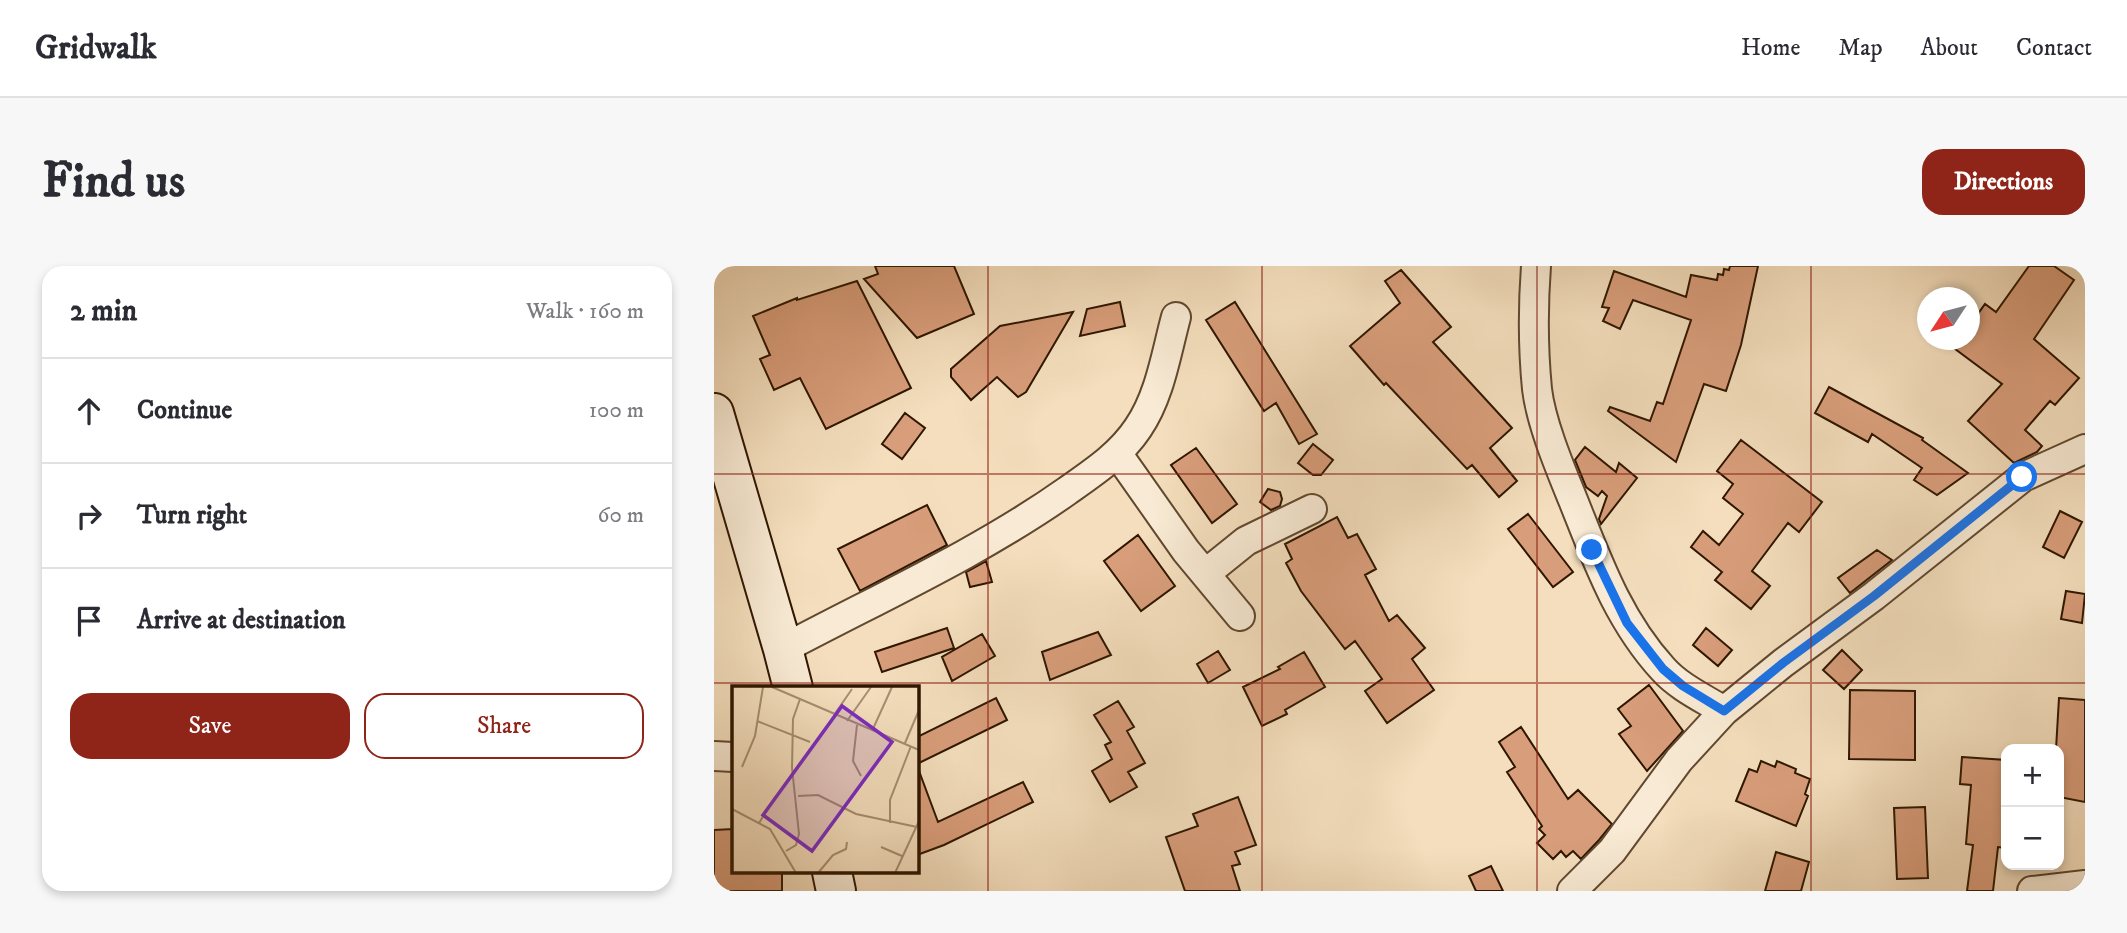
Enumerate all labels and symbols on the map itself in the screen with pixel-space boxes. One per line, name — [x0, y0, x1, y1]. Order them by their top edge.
north arrow — [1917, 287, 1980, 350]
route start — [2006, 461, 2037, 492]
route end — [1576, 534, 1607, 565]
inset map — [732, 686, 919, 874]

